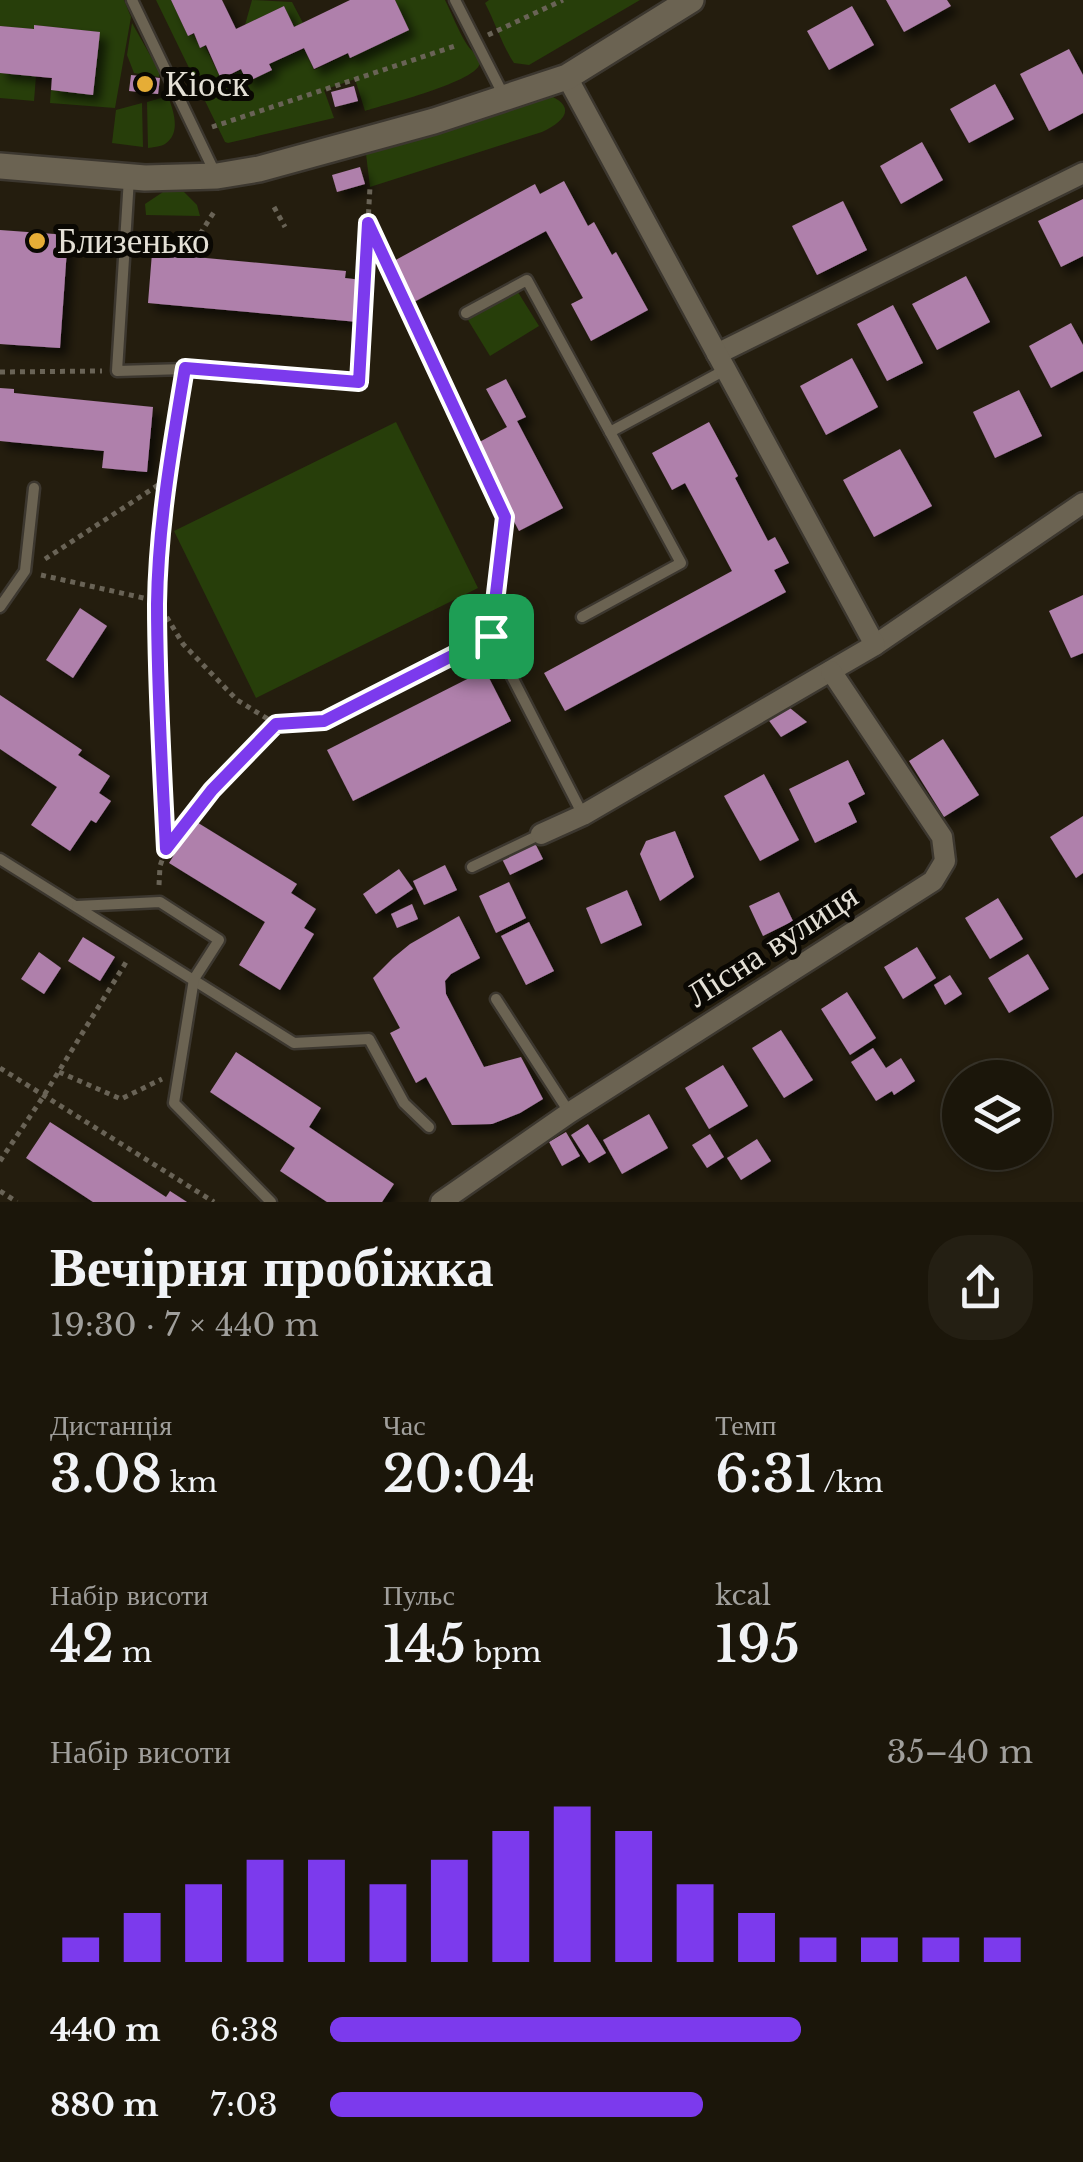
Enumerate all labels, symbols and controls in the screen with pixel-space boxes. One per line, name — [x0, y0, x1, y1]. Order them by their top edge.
place label: Кіоск — [165, 62, 250, 105]
marker: Кіоск — [134, 73, 156, 95]
place label: Близенько — [57, 219, 210, 262]
marker: Близенько — [26, 230, 48, 252]
pin — [449, 594, 534, 679]
icon: arrive — [464, 609, 519, 664]
street label: Лісна вулиця — [678, 873, 865, 1016]
map controls — [942, 1060, 1052, 1170]
button: layers — [942, 1060, 1052, 1170]
text: Вечірня пробіжка — [50, 1233, 494, 1301]
button: share — [928, 1235, 1033, 1340]
text: 19:30 · 7 × 440 m — [50, 1305, 319, 1345]
text: Дистанція — [50, 1408, 172, 1443]
text: Час — [383, 1408, 426, 1443]
text: Темп — [715, 1408, 777, 1443]
text: 3.08 — [50, 1443, 162, 1506]
text: 20:04 — [383, 1443, 535, 1506]
text: 6:31 — [715, 1443, 816, 1506]
text: km — [162, 1465, 217, 1500]
text: /km — [816, 1465, 883, 1500]
text: Набір висоти — [50, 1578, 208, 1613]
text: Пульс — [383, 1578, 455, 1613]
text: kcal — [715, 1578, 771, 1613]
text: 42 — [50, 1613, 114, 1676]
text: 145 — [383, 1613, 466, 1676]
text: 195 — [715, 1613, 800, 1676]
text: m — [114, 1635, 152, 1670]
text: bpm — [466, 1635, 541, 1670]
text: Набір висоти — [50, 1732, 231, 1772]
text: 35–40 m — [887, 1732, 1033, 1772]
text: 440 m — [50, 2010, 161, 2050]
text: 6:38 — [210, 2010, 279, 2050]
text: 880 m — [50, 2085, 159, 2125]
text: 7:03 — [210, 2085, 278, 2125]

